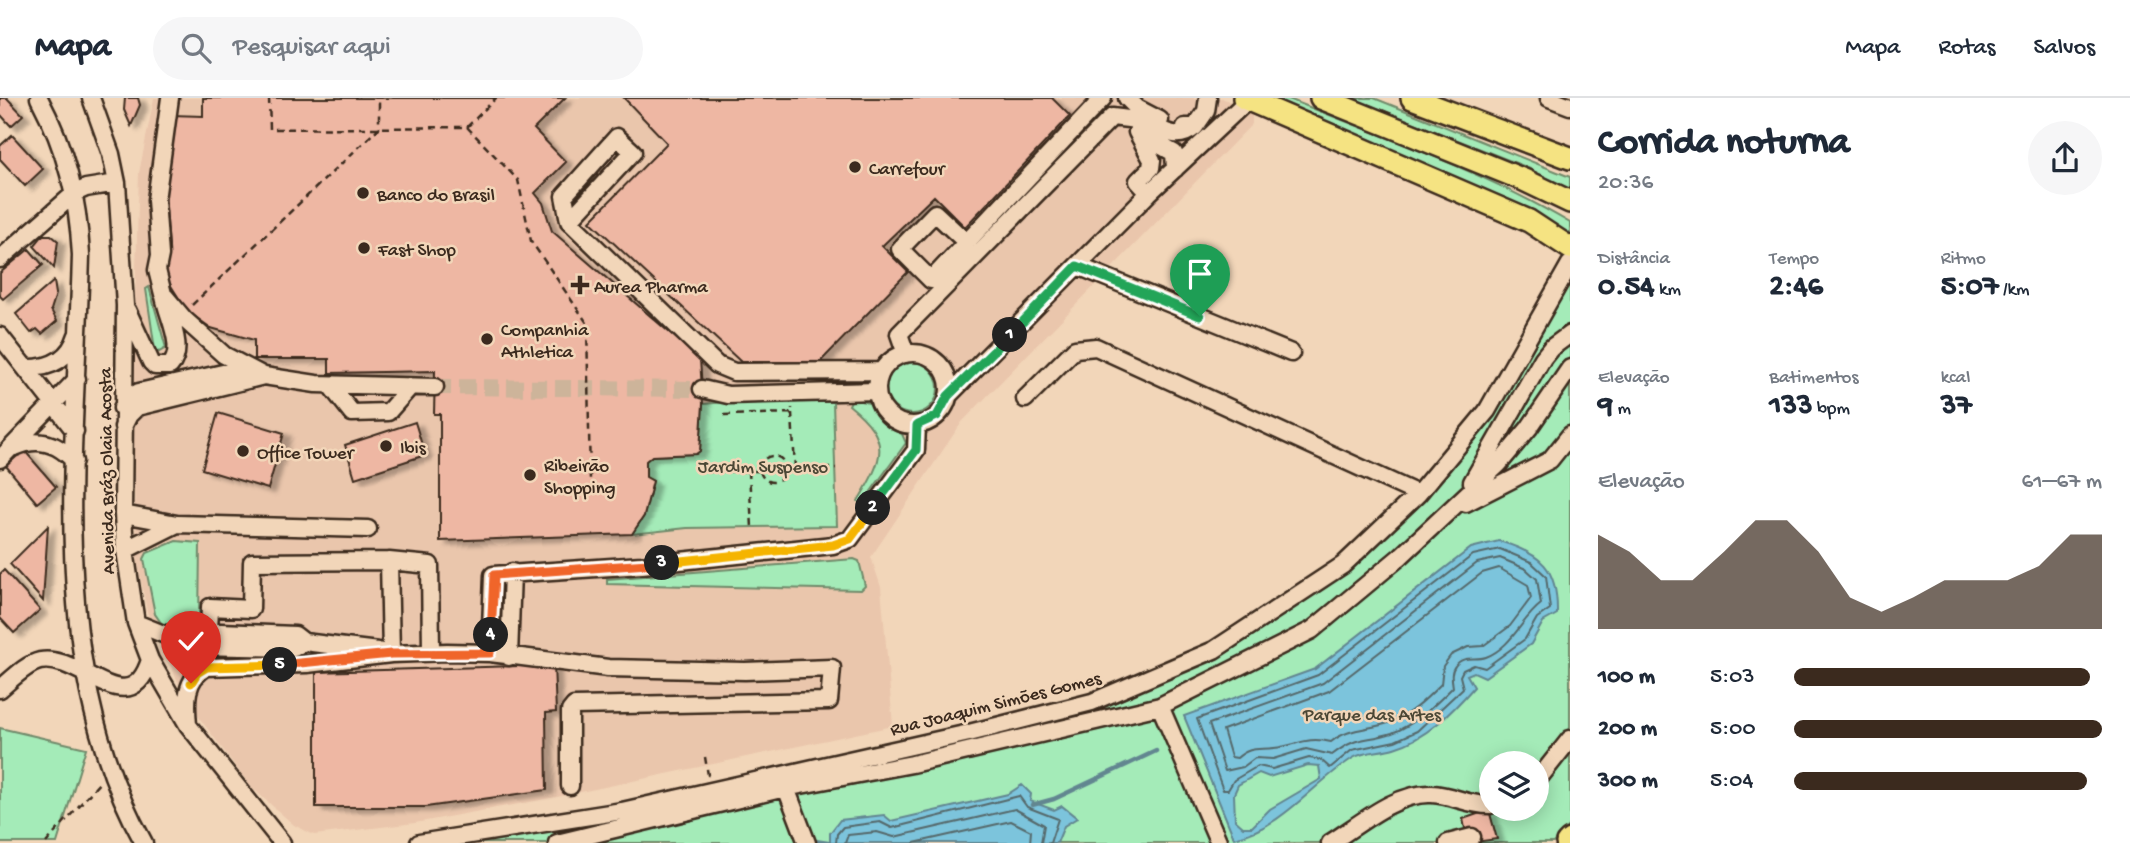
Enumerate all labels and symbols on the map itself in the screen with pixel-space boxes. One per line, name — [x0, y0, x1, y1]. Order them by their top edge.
marker: Carrefour — [847, 159, 863, 175]
place label: Carrefour — [869, 159, 947, 182]
marker: Banco do Brasil — [355, 185, 371, 201]
place label: Banco do Brasil — [376, 185, 495, 208]
marker: Fast Shop — [356, 240, 372, 256]
place label: Fast Shop — [377, 240, 456, 263]
pin — [1170, 244, 1230, 316]
marker: Aurea Pharma — [572, 277, 588, 293]
place label: Aurea Pharma — [594, 277, 709, 300]
pin: 1 — [992, 317, 1028, 352]
place label: Companhia Athletica — [501, 320, 590, 365]
marker: Companhia Athletica — [479, 331, 495, 347]
street label: Avenida Bráz Olaia Acosta — [95, 366, 122, 574]
marker: Ibis — [378, 438, 394, 454]
place label: Ibis — [400, 438, 427, 461]
marker: Office Tower — [235, 443, 251, 459]
place label: Office Tower — [257, 443, 356, 466]
place label: Ribeirão Shopping — [544, 456, 616, 501]
park label: Jardim Suspenso — [698, 457, 828, 480]
marker: Ribeirão Shopping — [522, 467, 538, 483]
pin: 2 — [856, 490, 890, 526]
pin: 3 — [644, 546, 680, 580]
pin — [161, 611, 221, 683]
pin: 4 — [474, 618, 508, 652]
pin: 5 — [262, 648, 298, 682]
street label: Rua Joaquim Simões Gomes — [888, 668, 1105, 743]
park label: Parque das Artes — [1302, 705, 1442, 728]

